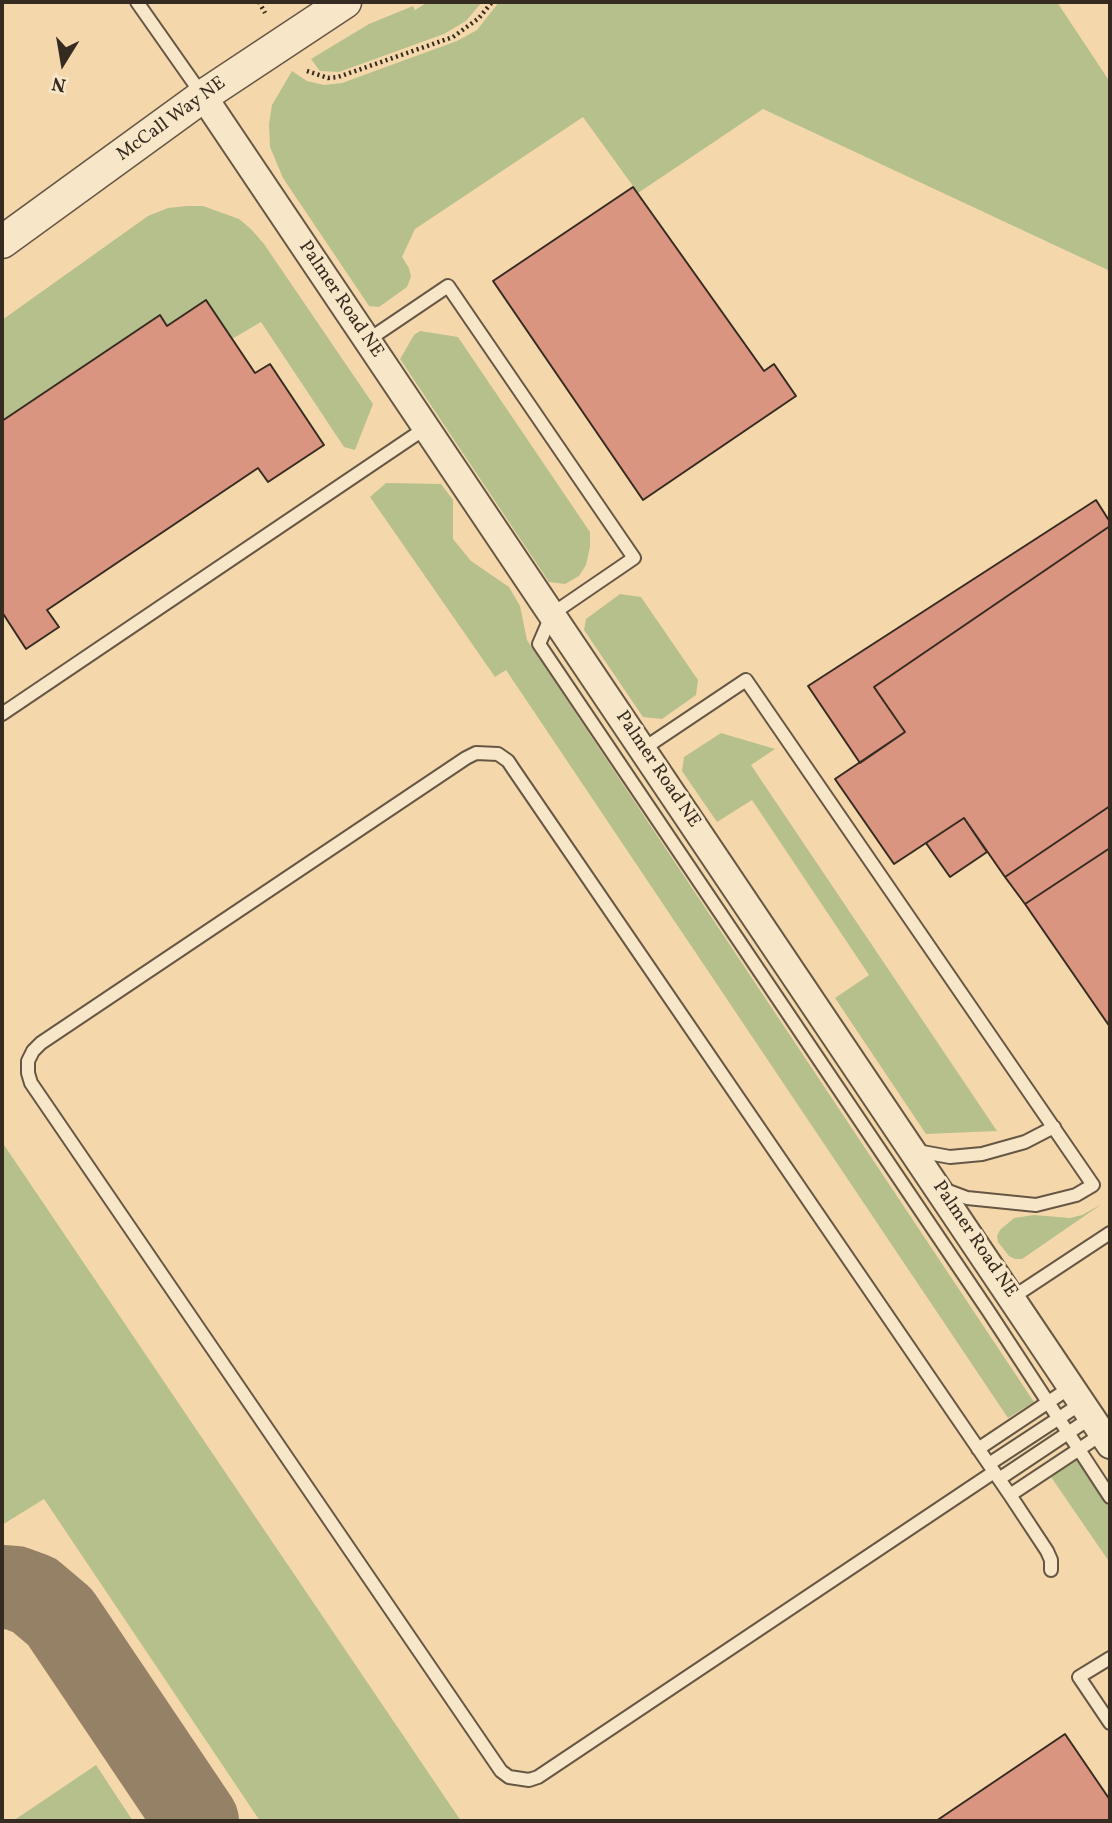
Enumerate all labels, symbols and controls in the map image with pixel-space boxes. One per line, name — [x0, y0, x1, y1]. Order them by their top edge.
north arrow — [28, 28, 98, 98]
text: N — [50, 70, 68, 98]
street label: McCall Way NE — [113, 73, 231, 167]
street label: Palmer Road NE — [293, 237, 387, 363]
street label: Palmer Road NE — [610, 707, 704, 833]
street label: Palmer Road NE — [927, 1177, 1021, 1303]

